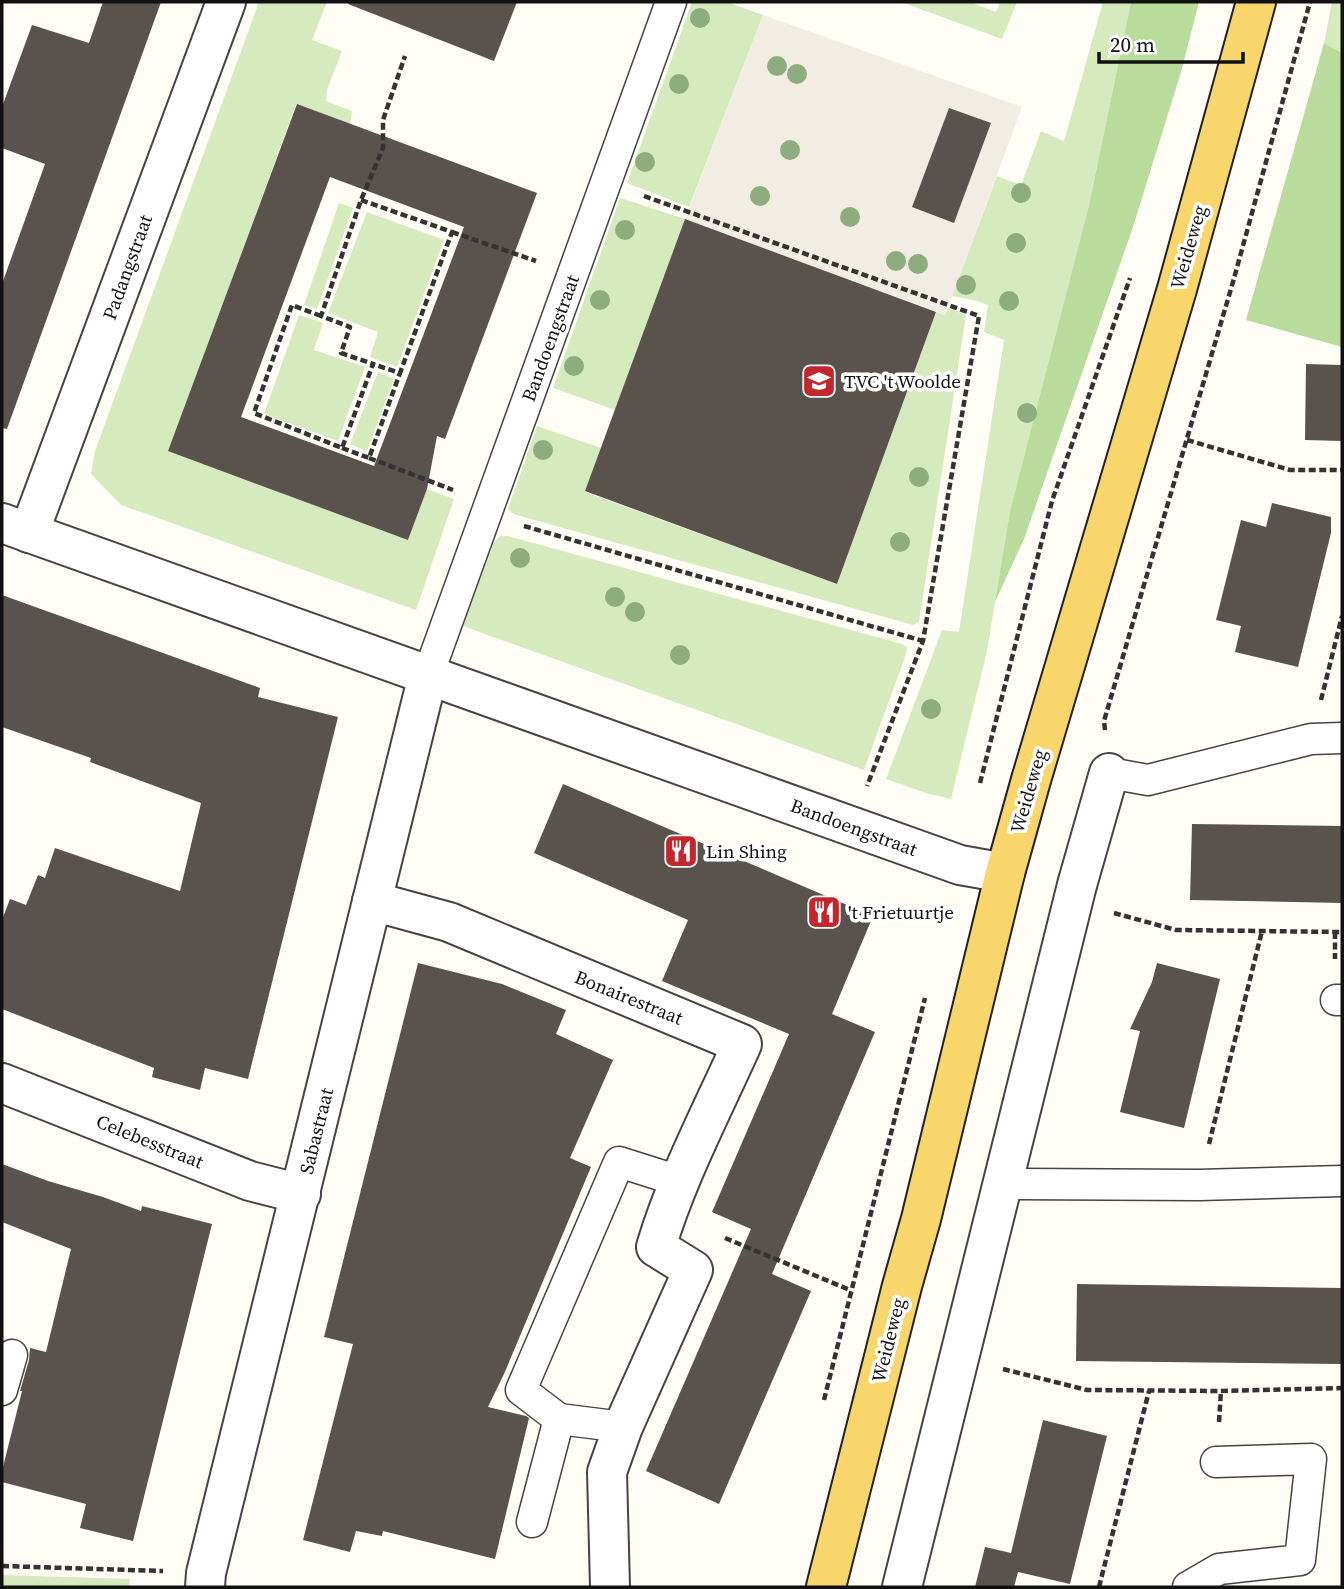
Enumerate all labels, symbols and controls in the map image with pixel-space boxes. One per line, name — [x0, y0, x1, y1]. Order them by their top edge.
scale bar — [1099, 21, 1242, 65]
text: 20 m — [1110, 30, 1155, 59]
street label: Weideweg — [1164, 202, 1212, 292]
street label: Padangstraat — [96, 210, 158, 323]
street label: Bandoengstraat — [515, 270, 585, 405]
school or university icon: TVC 't Woolde — [800, 362, 838, 400]
place label: TVC 't Woolde — [844, 368, 961, 394]
street label: Weideweg — [1004, 746, 1052, 836]
street label: Bandoengstraat — [787, 792, 922, 862]
restaurant icon: Lin Shing — [662, 832, 700, 870]
place label: Lin Shing — [706, 838, 787, 864]
restaurant icon: 't Frietuurtje — [805, 893, 843, 931]
place label: 't Frietuurtje — [848, 899, 954, 925]
street label: Bonairestraat — [571, 963, 688, 1031]
street label: Sabastraat — [293, 1084, 339, 1177]
street label: Celebesstraat — [93, 1108, 208, 1175]
street label: Weideweg — [865, 1295, 911, 1385]

